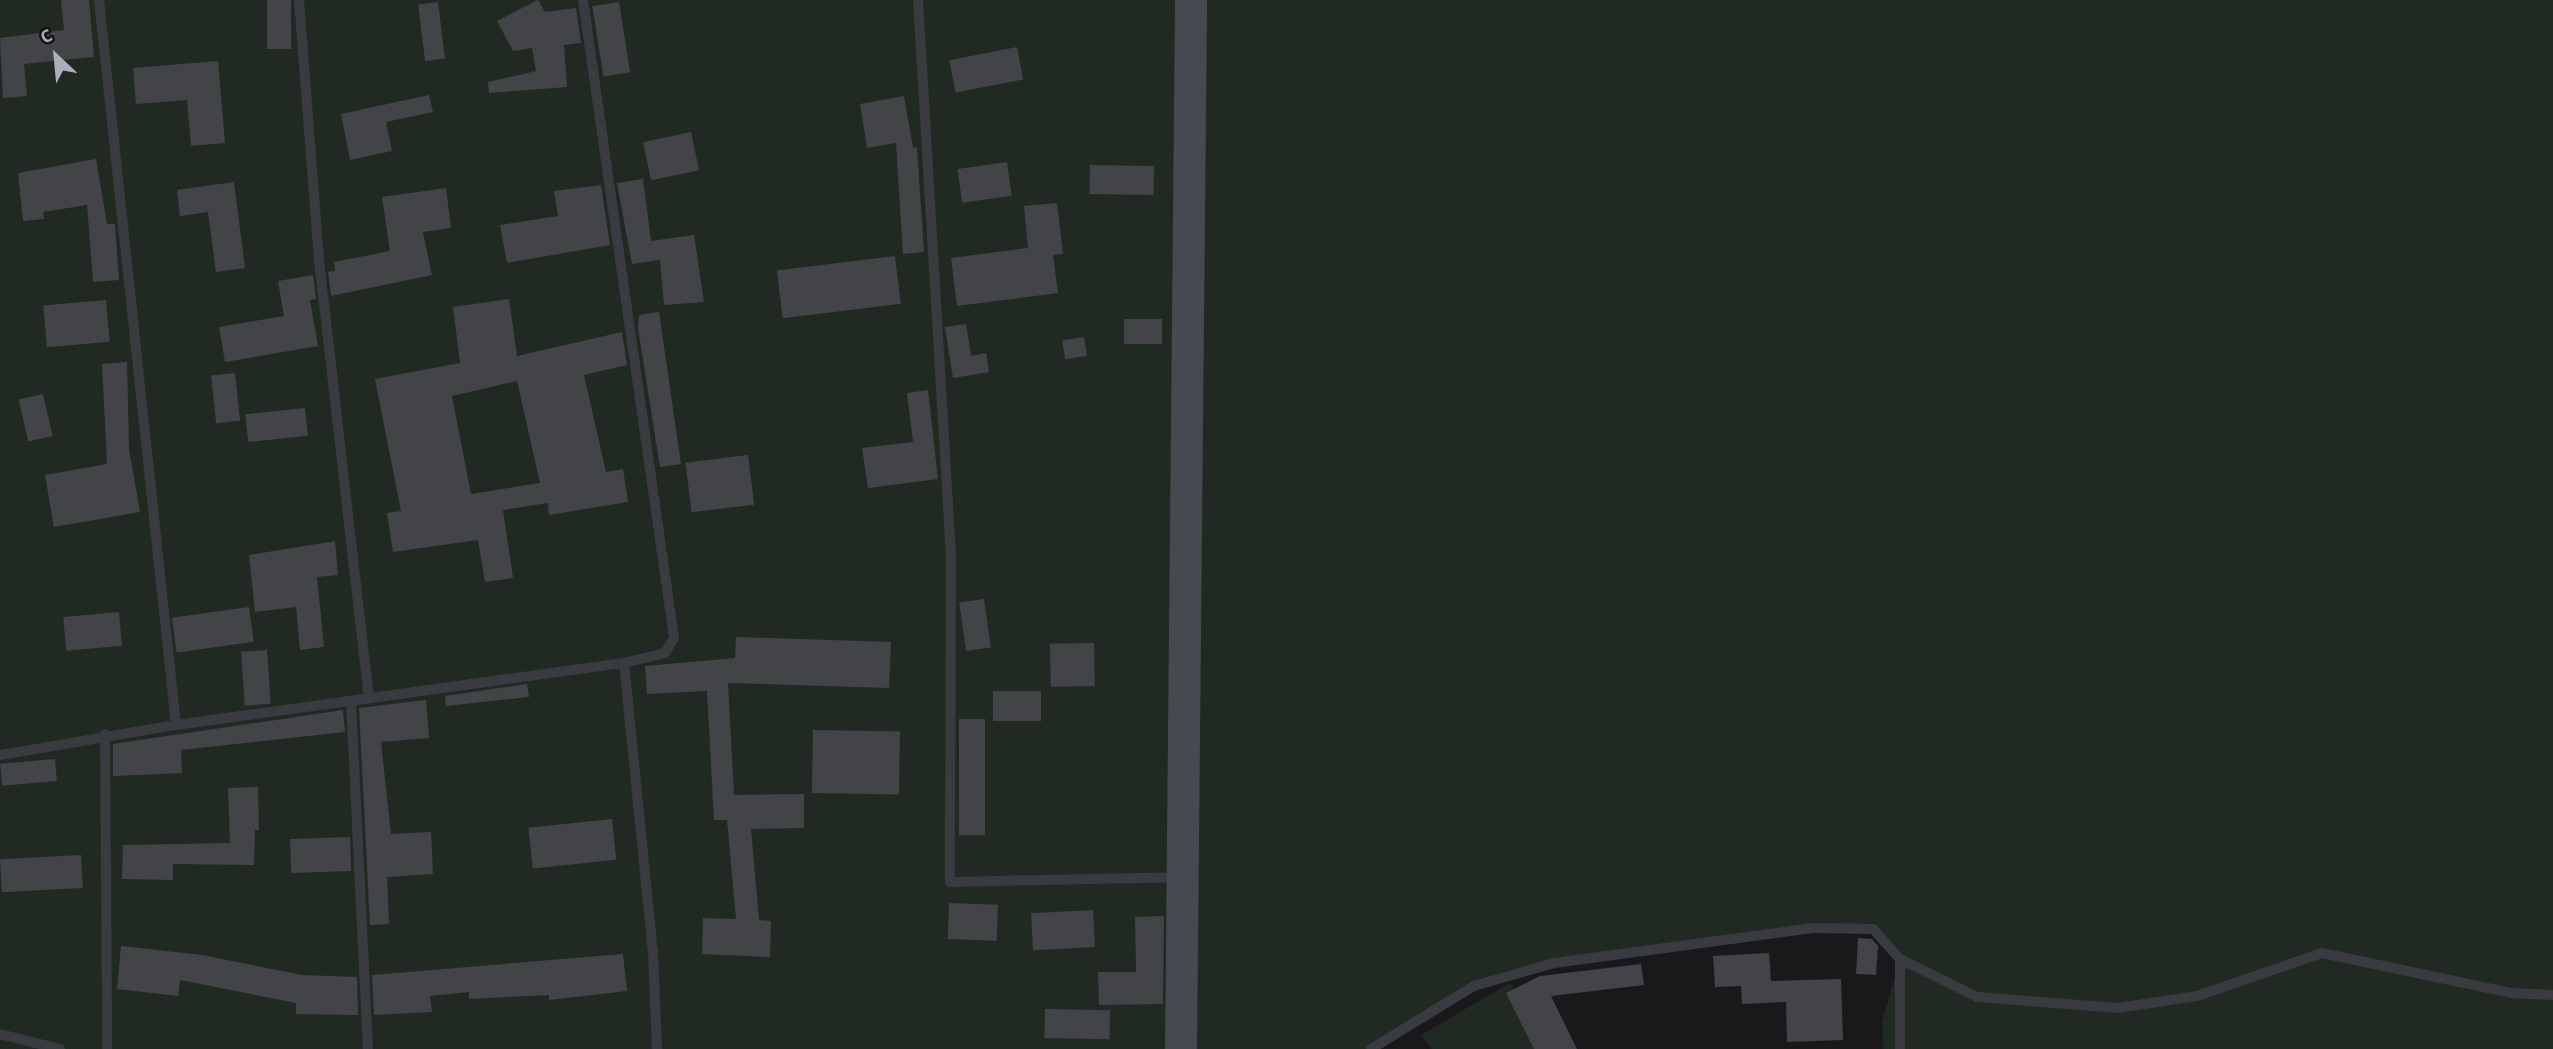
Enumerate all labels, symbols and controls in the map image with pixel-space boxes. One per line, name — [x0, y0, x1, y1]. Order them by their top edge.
north arrow — [21, 21, 91, 91]
text: С — [38, 26, 55, 48]

